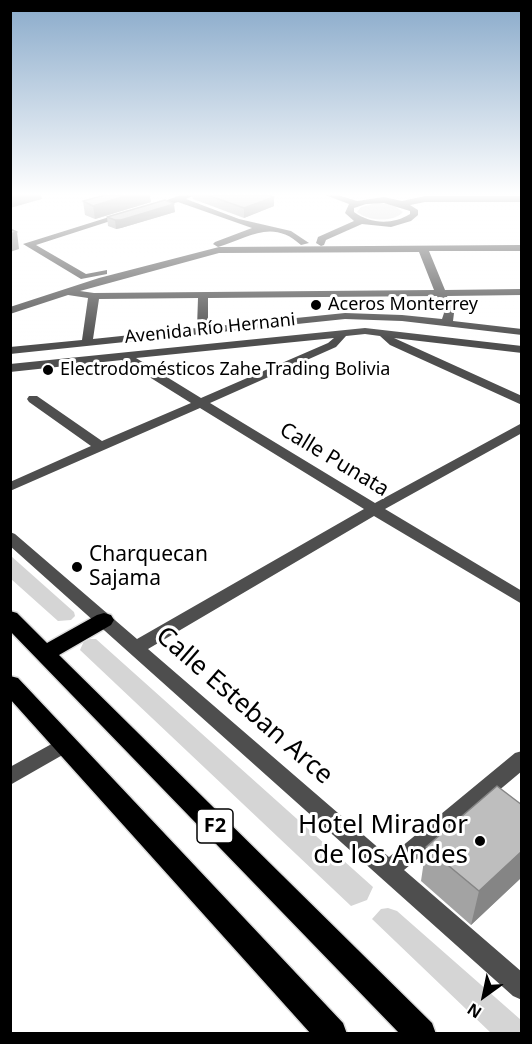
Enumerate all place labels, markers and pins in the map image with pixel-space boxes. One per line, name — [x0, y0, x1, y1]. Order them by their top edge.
place label: Aceros Monterrey — [328, 294, 478, 316]
marker: Aceros Monterrey — [309, 298, 323, 312]
place label: Electrodomésticos Zahe Trading Bolivia — [60, 359, 390, 381]
marker: Electrodomésticos Zahe Trading Bolivia — [41, 363, 55, 377]
place label: Charquecan Sajama — [89, 542, 208, 592]
marker: Charquecan Sajama — [70, 560, 84, 574]
place label: Hotel Mirador de los Andes — [298, 810, 468, 872]
marker: Hotel Mirador de los Andes — [473, 834, 487, 848]

